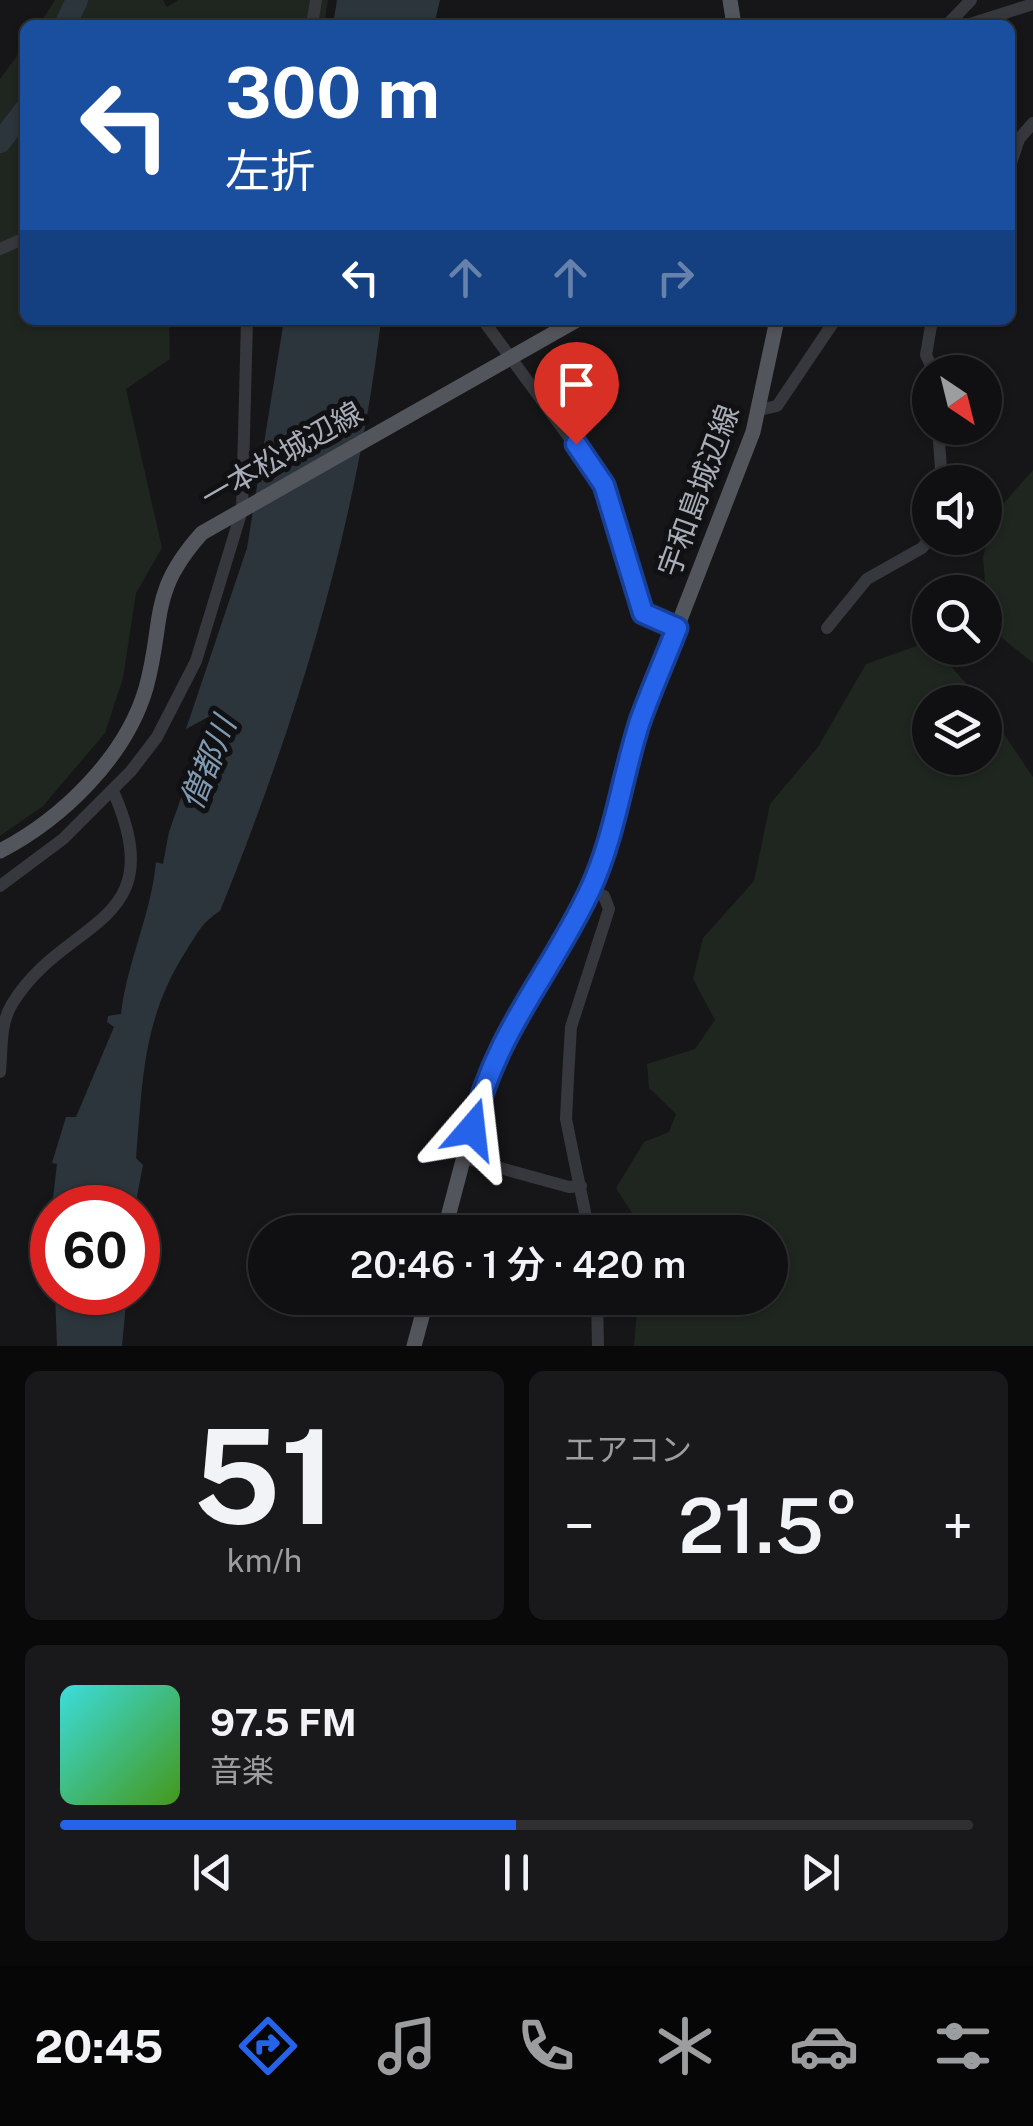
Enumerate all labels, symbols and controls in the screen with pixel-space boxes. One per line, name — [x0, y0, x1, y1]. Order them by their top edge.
text: 300 m — [225, 51, 440, 134]
icon: left — [60, 60, 190, 190]
text: 左折 — [225, 144, 315, 197]
icon: left — [333, 250, 388, 305]
icon: ahead — [438, 250, 493, 305]
icon: ahead — [543, 250, 598, 305]
icon: right — [648, 250, 703, 305]
pin — [534, 342, 619, 445]
north arrow — [912, 355, 1002, 445]
map controls — [912, 355, 1002, 775]
icon: arrive — [549, 357, 604, 412]
street label: 一本松城辺線 — [195, 394, 368, 515]
street label: 宇和島城辺線 — [650, 400, 746, 581]
button: sound — [912, 465, 1002, 555]
button: search — [912, 575, 1002, 665]
button: layers — [912, 685, 1002, 775]
water label: 僧都川 — [172, 709, 244, 814]
position arrow — [420, 1077, 524, 1181]
speed limit sign: 60 — [30, 1185, 160, 1315]
text: 20:46 · 1 分 · 420 m — [350, 1242, 686, 1287]
text: 51 — [193, 1401, 336, 1553]
text: エアコン — [564, 1431, 692, 1468]
text: 21.5° — [678, 1482, 859, 1570]
text: − — [564, 1494, 595, 1558]
text: + — [942, 1494, 973, 1558]
text: km/h — [227, 1542, 302, 1579]
text: 97.5 FM — [210, 1700, 357, 1745]
text: 音楽 — [210, 1752, 274, 1789]
icon: previous — [185, 1845, 240, 1900]
icon: pause — [489, 1845, 544, 1900]
icon: next — [793, 1845, 848, 1900]
icon: directions — [233, 2011, 303, 2081]
icon: music — [372, 2011, 442, 2081]
icon: phone — [511, 2011, 581, 2081]
icon: climate — [650, 2011, 720, 2081]
icon: car — [789, 2011, 859, 2081]
icon: filters — [928, 2011, 998, 2081]
text: 20:45 — [35, 2020, 164, 2073]

